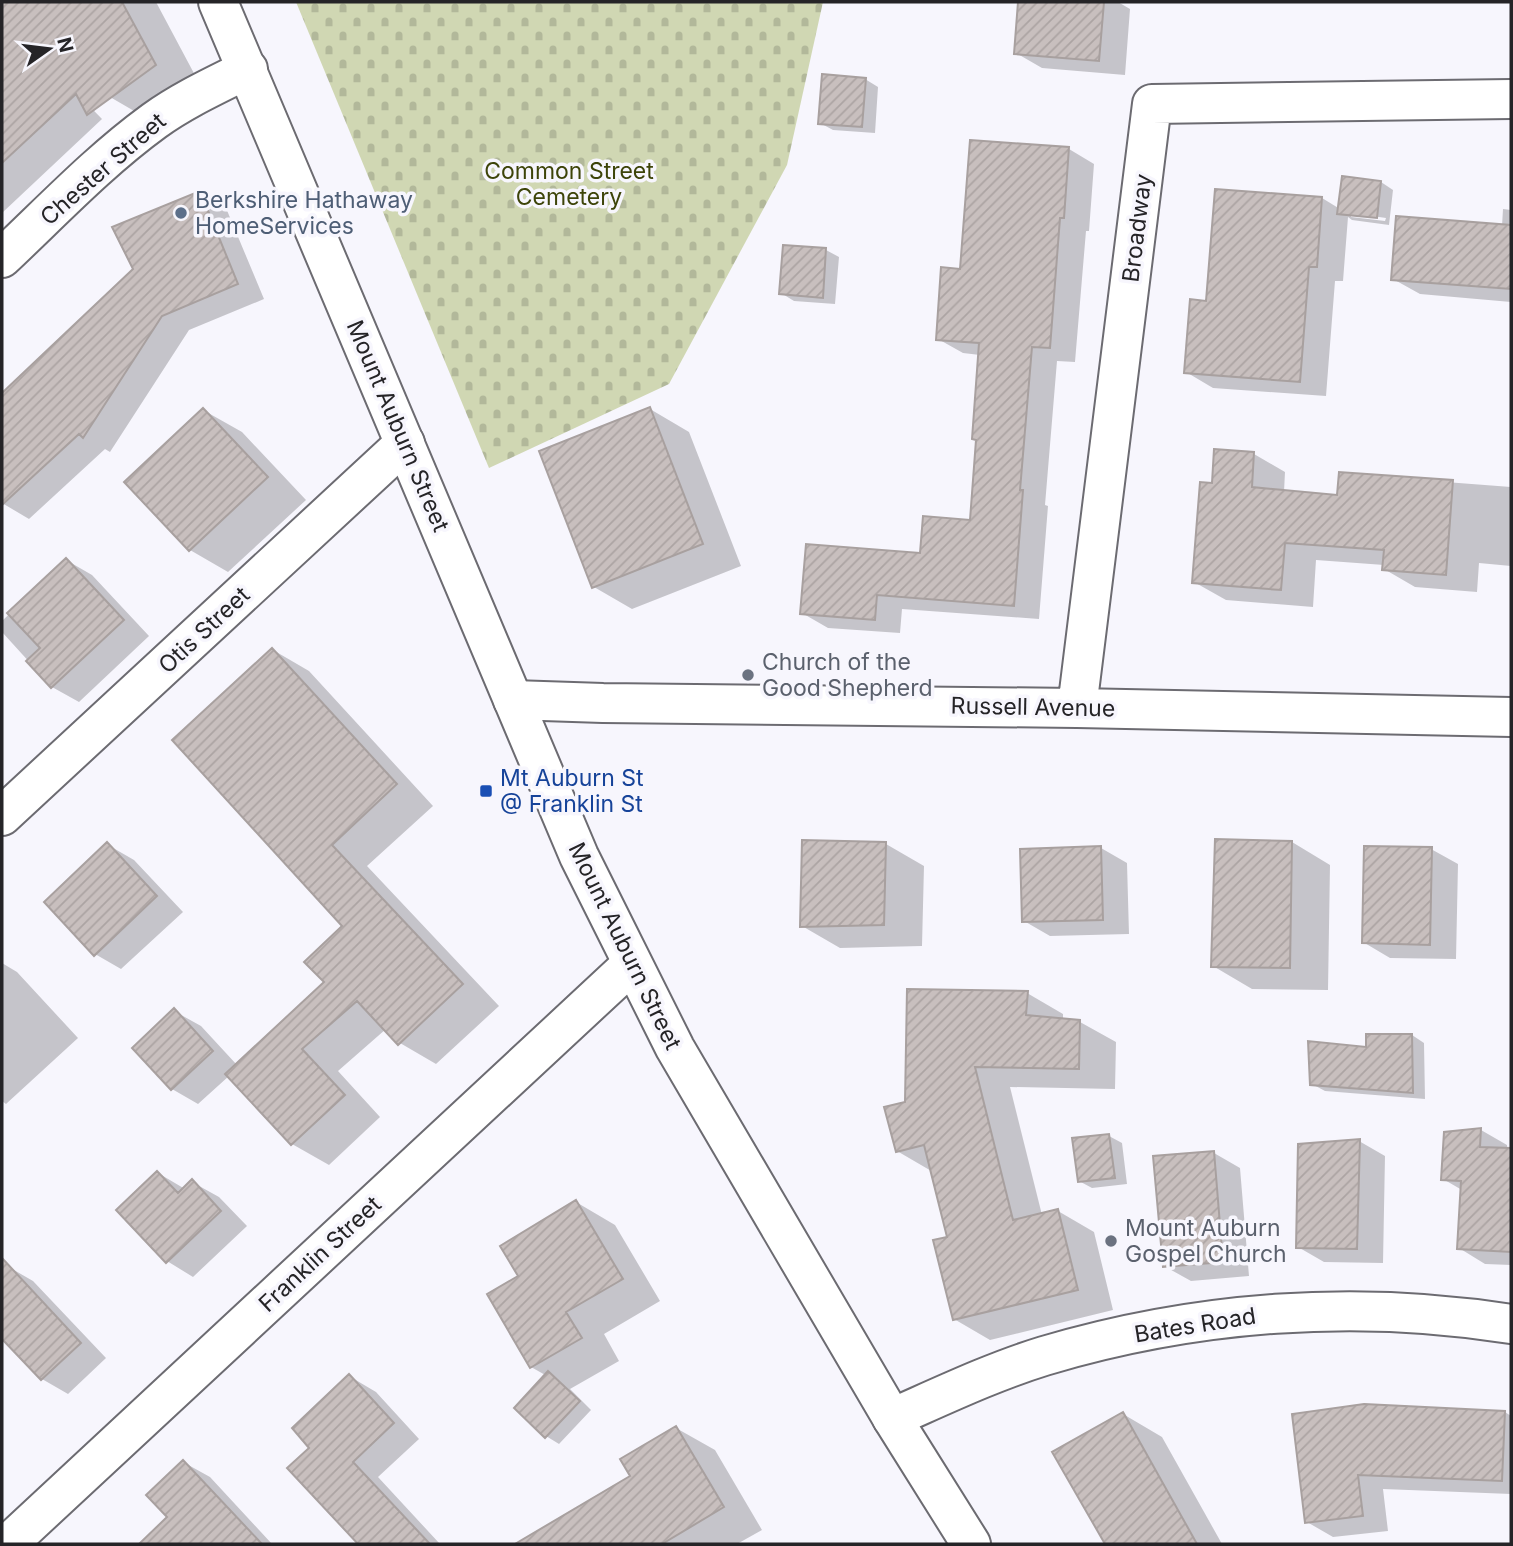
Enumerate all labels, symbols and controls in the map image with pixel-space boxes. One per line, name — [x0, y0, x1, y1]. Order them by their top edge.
north arrow — [14, 14, 84, 84]
text: N — [52, 35, 78, 55]
street label: Chester Street — [35, 107, 172, 231]
park label: Common Street Cemetery — [484, 157, 654, 211]
street label: Broadway — [1116, 172, 1158, 284]
place label: Berkshire Hathaway HomeServices — [195, 186, 413, 240]
marker: Berkshire Hathaway HomeServices — [173, 205, 189, 221]
street label: Mount Auburn Street — [341, 316, 455, 536]
street label: Otis Street — [153, 581, 256, 679]
place label: Church of the Good Shepherd — [762, 648, 933, 702]
marker: Church of the Good Shepherd — [740, 667, 756, 683]
street label: Russell Avenue — [951, 692, 1115, 722]
place label: Mt Auburn St @ Franklin St — [500, 764, 644, 818]
marker: Mt Auburn St @ Franklin St — [478, 783, 494, 799]
street label: Mount Auburn Street — [563, 838, 688, 1055]
street label: Franklin Street — [253, 1190, 387, 1318]
place label: Mount Auburn Gospel Church — [1125, 1214, 1287, 1268]
marker: Mount Auburn Gospel Church — [1103, 1233, 1119, 1249]
street label: Bates Road — [1132, 1302, 1258, 1348]

